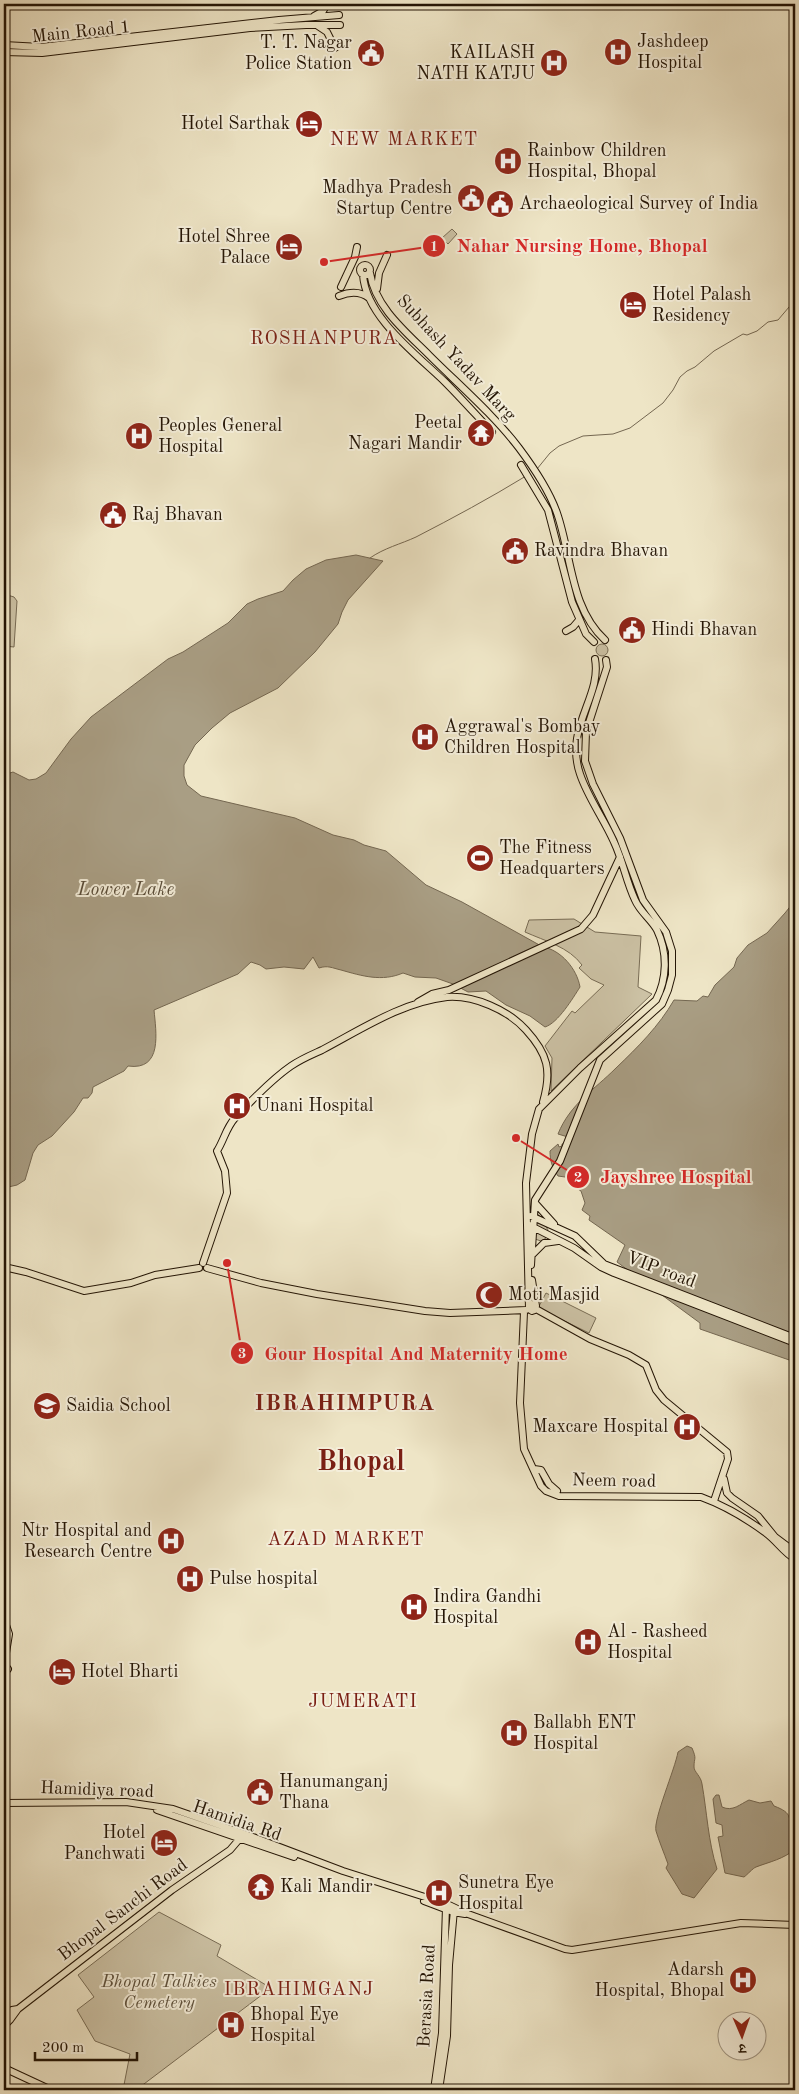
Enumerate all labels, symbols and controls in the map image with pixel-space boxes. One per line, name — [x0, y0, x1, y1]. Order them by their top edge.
street label: Main Road 1 — [31, 18, 131, 46]
place label: Jashdeep Hospital — [637, 33, 709, 72]
place label: T. T. Nagar Police Station — [245, 34, 353, 73]
hospital icon: Jashdeep Hospital — [603, 37, 633, 67]
public building icon: T. T. Nagar Police Station — [356, 38, 386, 68]
place label: KAILASH NATH KATJU — [416, 44, 535, 83]
hospital icon: KAILASH NATH KATJU — [539, 48, 569, 78]
hotel icon: Hotel Sarthak — [294, 109, 324, 139]
place label: Hotel Sarthak — [181, 115, 290, 133]
district label: NEW MARKET — [330, 131, 478, 150]
place label: Rainbow Children Hospital, Bhopal — [527, 142, 667, 181]
hospital icon: Rainbow Children Hospital, Bhopal — [493, 146, 523, 176]
place label: Madhya Pradesh Startup Centre — [322, 179, 452, 218]
public building icon: Madhya Pradesh Startup Centre — [456, 183, 486, 213]
public building icon: Archaeological Survey of India — [485, 189, 515, 219]
place label: Archaeological Survey of India — [519, 195, 759, 213]
place label: Hotel Shree Palace — [178, 228, 270, 267]
callout: Nahar Nursing Home, Bhopal — [421, 229, 717, 263]
hotel icon: Hotel Shree Palace — [274, 232, 304, 262]
text: Nahar Nursing Home, Bhopal — [456, 238, 708, 257]
text: 1 — [430, 240, 438, 255]
place label: Hotel Palash Residency — [652, 286, 751, 325]
hotel icon: Hotel Palash Residency — [618, 290, 648, 320]
street label: Subhash Yadav Marg — [393, 291, 519, 425]
district label: ROSHANPURA — [250, 330, 398, 349]
place label: Peetal Nagari Mandir — [348, 414, 463, 453]
place label: Peoples General Hospital — [158, 417, 282, 456]
temple icon: Peetal Nagari Mandir — [466, 418, 496, 448]
hospital icon: Peoples General Hospital — [124, 421, 154, 451]
public building icon: Raj Bhavan — [98, 500, 128, 530]
place label: Raj Bhavan — [132, 506, 223, 524]
public building icon: Ravindra Bhavan — [500, 536, 530, 566]
place label: Ravindra Bhavan — [534, 542, 668, 560]
public building icon: Hindi Bhavan — [617, 615, 647, 645]
place label: Hindi Bhavan — [651, 621, 757, 639]
place label: Aggrawal's Bombay Children Hospital — [444, 718, 601, 757]
hospital icon: Aggrawal's Bombay Children Hospital — [410, 722, 440, 752]
place label: The Fitness Headquarters — [499, 839, 605, 878]
sports icon: The Fitness Headquarters — [465, 843, 495, 873]
water label: Lower Lake — [77, 881, 175, 900]
hospital icon: Unani Hospital — [222, 1091, 252, 1121]
place label: Unani Hospital — [256, 1097, 374, 1115]
callout: Jayshree Hospital — [565, 1160, 762, 1194]
text: Jayshree Hospital — [600, 1169, 752, 1188]
text: 2 — [574, 1171, 582, 1186]
street label: VIP road — [624, 1249, 698, 1291]
mosque icon: Moti Masjid — [474, 1280, 504, 1310]
place label: Moti Masjid — [508, 1286, 600, 1304]
callout: Gour Hospital And Maternity Home — [230, 1336, 578, 1370]
text: Gour Hospital And Maternity Home — [264, 1346, 568, 1365]
text: 3 — [238, 1347, 246, 1362]
school or university icon: Saidia School — [32, 1391, 62, 1421]
district label: IBRAHIMPURA — [255, 1393, 435, 1415]
place label: Saidia School — [66, 1397, 171, 1415]
hospital icon: Maxcare Hospital — [672, 1412, 702, 1442]
place label: Maxcare Hospital — [532, 1418, 668, 1436]
district label: Bhopal — [317, 1449, 405, 1477]
street label: Neem road — [572, 1471, 656, 1491]
place label: Ntr Hospital and Research Centre — [21, 1522, 152, 1561]
hospital icon: Ntr Hospital and Research Centre — [156, 1526, 186, 1556]
district label: AZAD MARKET — [267, 1531, 425, 1550]
hospital icon: Pulse hospital — [175, 1564, 205, 1594]
place label: Pulse hospital — [209, 1570, 318, 1588]
place label: Indira Gandhi Hospital — [433, 1588, 541, 1627]
hospital icon: Indira Gandhi Hospital — [399, 1592, 429, 1622]
place label: Al - Rasheed Hospital — [607, 1623, 708, 1662]
hospital icon: Al - Rasheed Hospital — [573, 1627, 603, 1657]
hotel icon: Hotel Bharti — [47, 1657, 77, 1687]
place label: Hotel Bharti — [81, 1663, 178, 1681]
district label: JUMERATI — [308, 1693, 418, 1712]
place label: Ballabh ENT Hospital — [533, 1714, 636, 1753]
hospital icon: Ballabh ENT Hospital — [499, 1718, 529, 1748]
place label: Hanumanganj Thana — [279, 1773, 388, 1812]
public building icon: Hanumanganj Thana — [245, 1777, 275, 1807]
street label: Hamidiya road — [40, 1779, 154, 1801]
street label: Hamidia Rd — [190, 1797, 284, 1845]
place label: Hotel Panchwati — [64, 1824, 145, 1863]
hotel icon: Hotel Panchwati — [149, 1828, 179, 1858]
street label: Bhopal Sanchi Road — [55, 1856, 191, 1964]
temple icon: Kali Mandir — [246, 1872, 276, 1902]
place label: Sunetra Eye Hospital — [458, 1874, 554, 1913]
place label: Kali Mandir — [280, 1878, 373, 1896]
hospital icon: Sunetra Eye Hospital — [424, 1878, 454, 1908]
street label: Berasia Road — [415, 1944, 439, 2048]
place label: Adarsh Hospital, Bhopal — [595, 1961, 724, 2000]
hospital icon: Adarsh Hospital, Bhopal — [728, 1965, 758, 1995]
park label: Bhopal Talkies Cemetery — [100, 1973, 217, 2012]
district label: IBRAHIMGANJ — [224, 1981, 374, 2000]
place label: Bhopal Eye Hospital — [250, 2006, 339, 2045]
hospital icon: Bhopal Eye Hospital — [216, 2010, 246, 2040]
north arrow — [716, 2012, 766, 2062]
scale bar — [35, 2029, 138, 2061]
text: 200 m — [42, 2041, 84, 2056]
text: उ — [738, 2041, 747, 2055]

